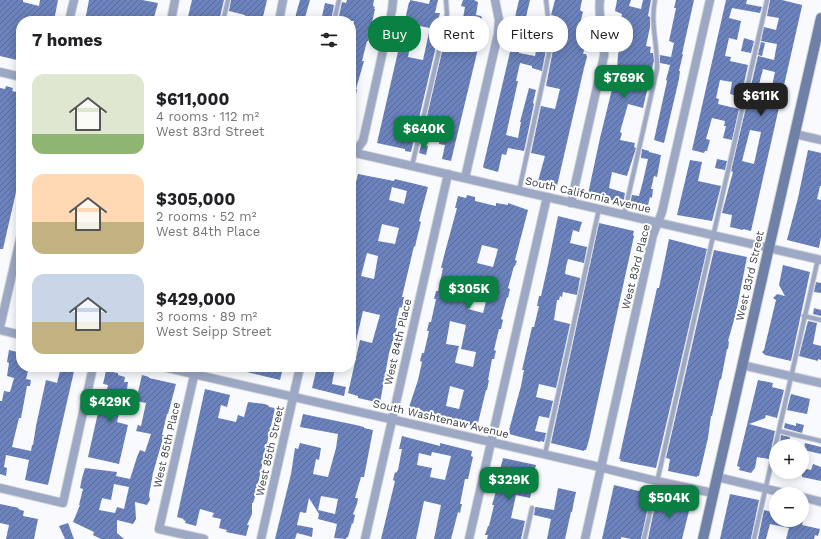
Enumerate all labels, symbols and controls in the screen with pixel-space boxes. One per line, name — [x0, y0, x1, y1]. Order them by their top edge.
chip: Buy — [368, 16, 421, 52]
chip: Rent — [429, 16, 489, 52]
chip: Filters — [497, 16, 568, 52]
chip: New — [576, 16, 633, 52]
icon: filters — [318, 29, 340, 51]
text: 7 homes — [32, 30, 102, 50]
pin: $769K — [596, 65, 652, 99]
text: $769K — [604, 70, 644, 85]
pin: $611K — [733, 83, 789, 117]
text: $611K — [743, 88, 779, 103]
text: $611,000 — [156, 89, 229, 109]
icon: home — [64, 90, 112, 138]
text: 4 rooms · 112 m² — [156, 109, 259, 124]
pin: $640K — [396, 116, 452, 150]
text: $640K — [403, 121, 445, 136]
text: West 83rd Street — [156, 124, 264, 139]
street label: South California Avenue — [524, 174, 652, 216]
text: $305,000 — [156, 189, 235, 209]
icon: home — [64, 190, 112, 238]
text: 2 rooms · 52 m² — [156, 209, 256, 224]
street label: West 83rd Place — [619, 223, 653, 311]
text: West 84th Place — [156, 224, 260, 239]
street label: West 83rd Street — [733, 229, 767, 322]
pin: $305K — [441, 276, 497, 310]
text: $305K — [449, 281, 489, 296]
text: $429,000 — [156, 289, 236, 309]
icon: home — [64, 290, 112, 338]
street label: West 84th Place — [382, 298, 414, 386]
text: 3 rooms · 89 m² — [156, 309, 257, 324]
text: West Seipp Street — [156, 324, 271, 339]
pin: $429K — [82, 389, 138, 423]
text: $429K — [89, 394, 131, 409]
street label: South Washtenaw Avenue — [372, 397, 510, 441]
street label: West 85th Place — [151, 401, 183, 489]
street label: West 85th Street — [253, 404, 287, 497]
map controls — [769, 439, 809, 527]
button: + — [769, 439, 809, 479]
pin: $329K — [481, 467, 537, 501]
text: $329K — [489, 472, 529, 487]
pin: $504K — [641, 485, 697, 519]
button: − — [769, 487, 809, 527]
text: $504K — [648, 490, 690, 505]

